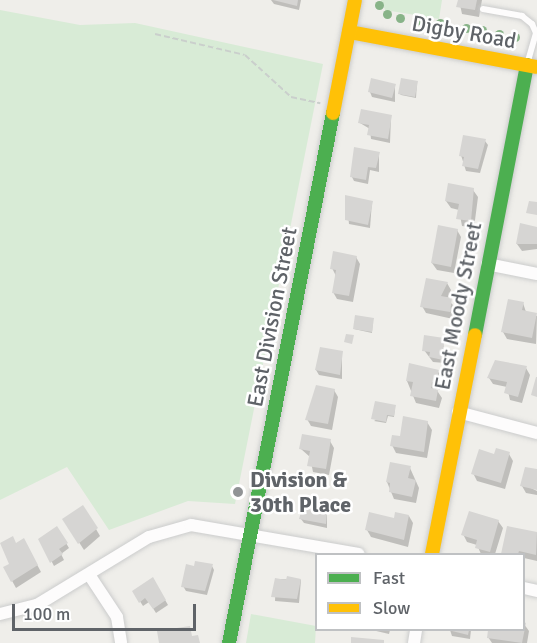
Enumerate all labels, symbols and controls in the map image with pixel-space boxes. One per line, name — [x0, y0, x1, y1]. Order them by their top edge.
street label: Digby Road — [410, 10, 518, 54]
street label: East Moody Street — [429, 220, 487, 392]
street label: East Division Street — [242, 225, 302, 409]
place label: Division & 30th Place — [250, 466, 351, 518]
marker: Division & 30th Place — [231, 485, 245, 499]
legend — [315, 553, 525, 631]
text: Fast — [373, 567, 405, 589]
scale bar — [15, 592, 200, 630]
text: Slow — [373, 597, 410, 619]
text: 100 m — [23, 603, 70, 625]

